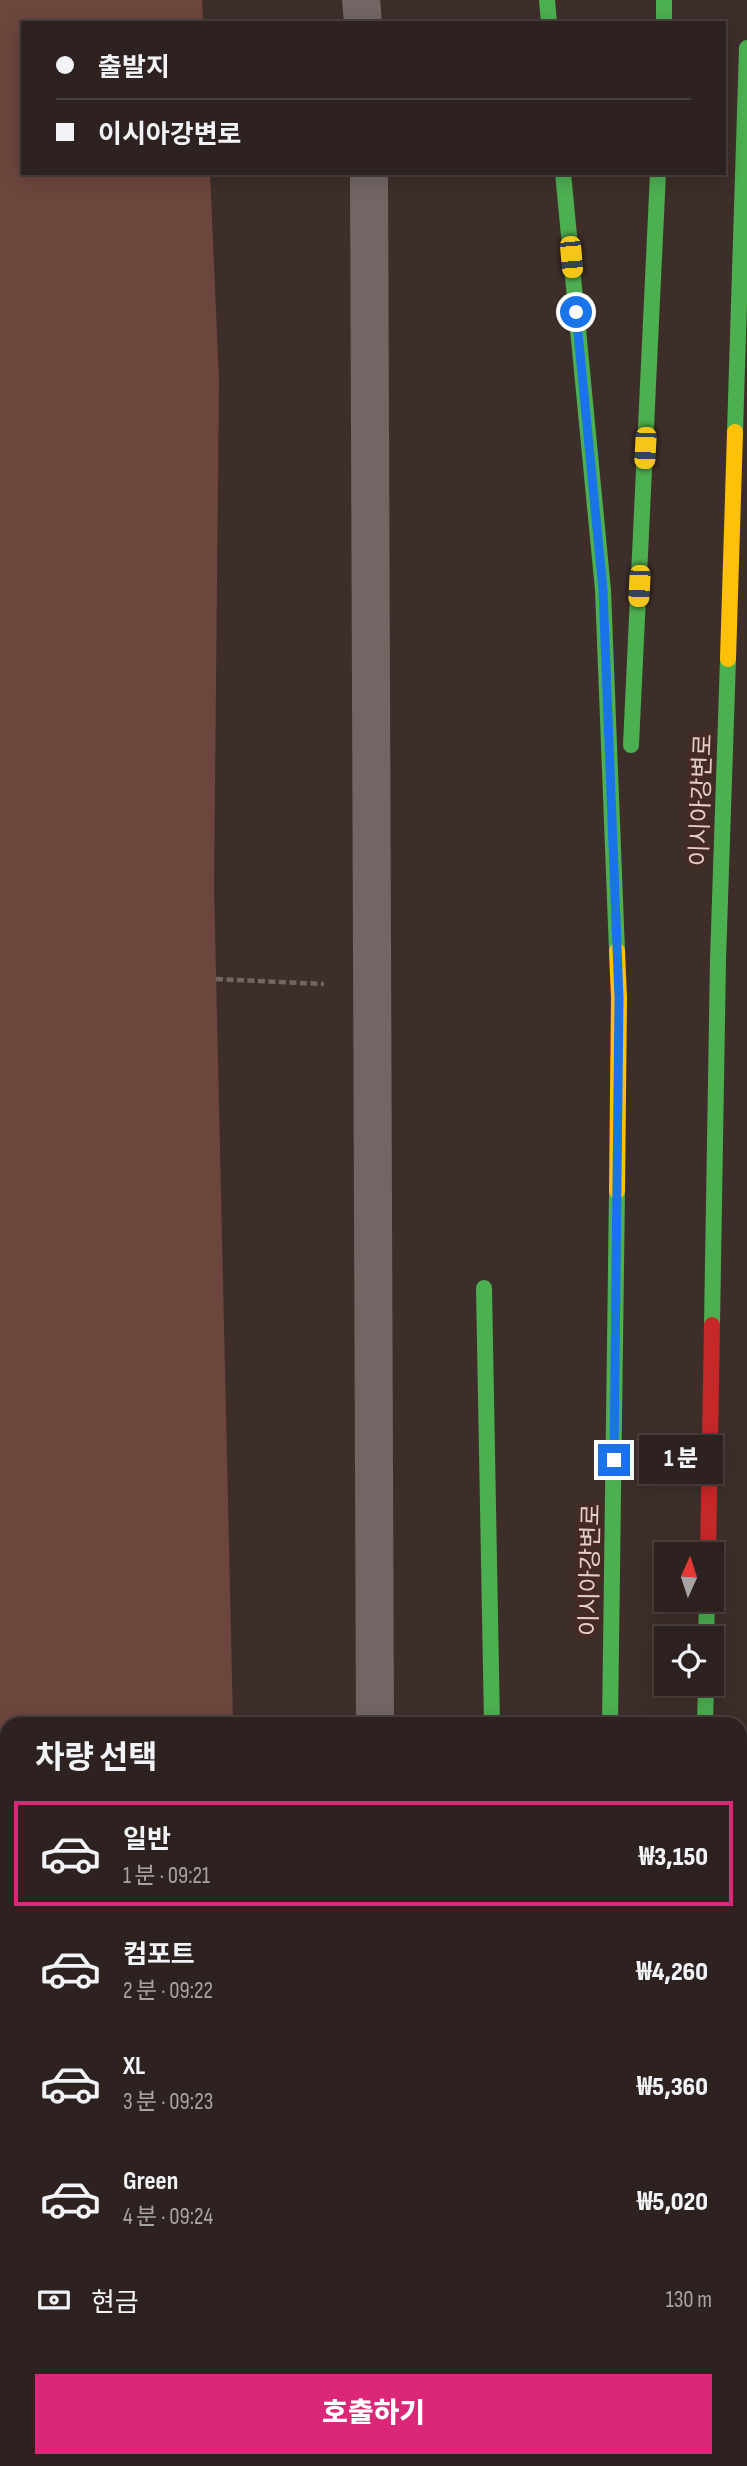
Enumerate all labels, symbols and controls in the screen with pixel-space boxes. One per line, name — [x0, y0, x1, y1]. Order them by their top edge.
text: 출발지 — [98, 53, 170, 84]
text: 이시아강변로 — [98, 120, 242, 151]
car — [559, 235, 584, 279]
route start — [560, 296, 592, 328]
car — [634, 426, 657, 470]
car — [628, 564, 651, 608]
street label: 이시아강변로 — [685, 733, 718, 867]
callout: 1 분 — [638, 1436, 722, 1484]
route end — [598, 1444, 630, 1476]
text: 1 분 — [664, 1445, 698, 1473]
street label: 이시아강변로 — [575, 1504, 606, 1636]
north arrow — [654, 1542, 724, 1612]
map controls — [654, 1542, 724, 1696]
button: locate — [654, 1626, 724, 1696]
text: 차량 선택 — [35, 1739, 158, 1778]
icon: car — [39, 1822, 102, 1885]
text: 일반 — [123, 1825, 171, 1856]
text: ₩3,150 — [639, 1842, 708, 1873]
text: 1 분 · 09:21 — [123, 1862, 210, 1890]
icon: car — [39, 1937, 102, 2000]
text: 컴포트 — [123, 1940, 195, 1971]
text: ₩4,260 — [636, 1957, 708, 1988]
text: 2 분 · 09:22 — [123, 1977, 213, 2005]
text: XL — [123, 2051, 145, 2082]
icon: car — [39, 2052, 102, 2115]
text: ₩5,360 — [637, 2072, 708, 2103]
text: 3 분 · 09:23 — [123, 2088, 213, 2116]
text: Green — [123, 2166, 178, 2197]
icon: car — [39, 2167, 102, 2230]
text: ₩5,020 — [637, 2187, 708, 2218]
text: 4 분 · 09:24 — [123, 2203, 213, 2231]
icon: cash — [35, 2281, 73, 2319]
text: 130 m — [666, 2286, 712, 2314]
text: 현금 — [91, 2288, 139, 2319]
button: 호출하기 — [35, 2374, 712, 2454]

